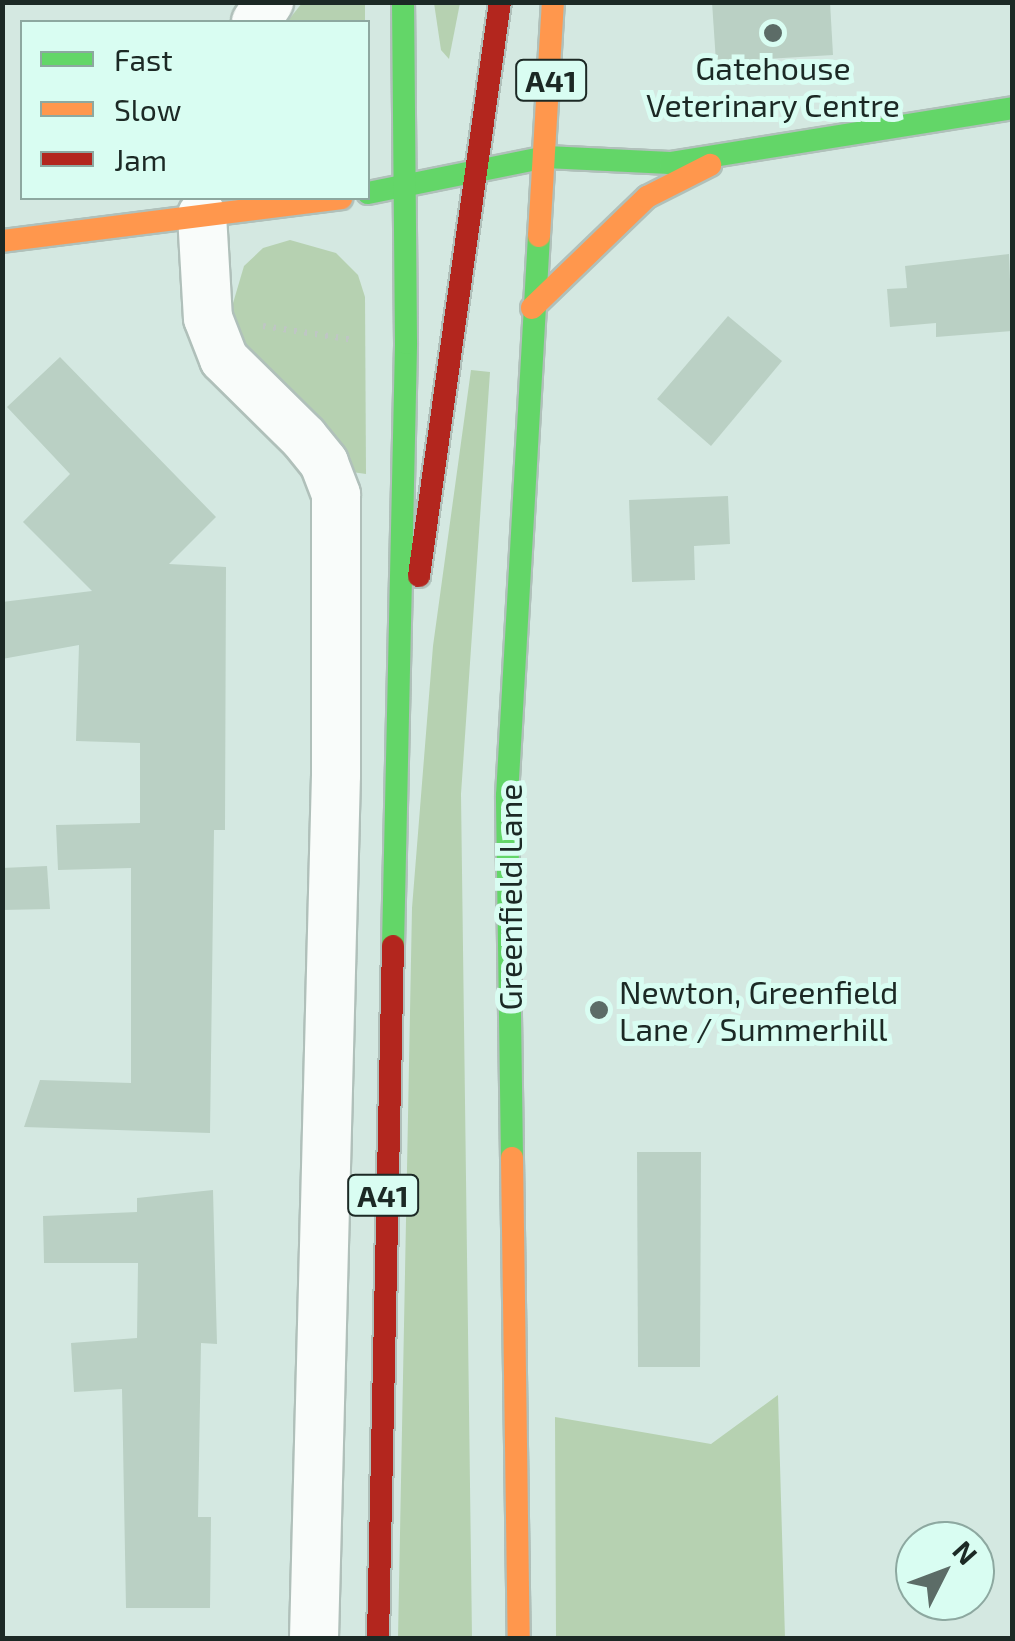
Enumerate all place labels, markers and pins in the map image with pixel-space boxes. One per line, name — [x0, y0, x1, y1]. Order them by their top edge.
marker: Gatehouse Veterinary Centre — [762, 22, 784, 44]
place label: Gatehouse Veterinary Centre — [646, 49, 900, 124]
place label: Newton, Greenfield Lane / Summerhill — [619, 973, 898, 1048]
marker: Newton, Greenfield Lane / Summerhill — [588, 999, 610, 1021]

